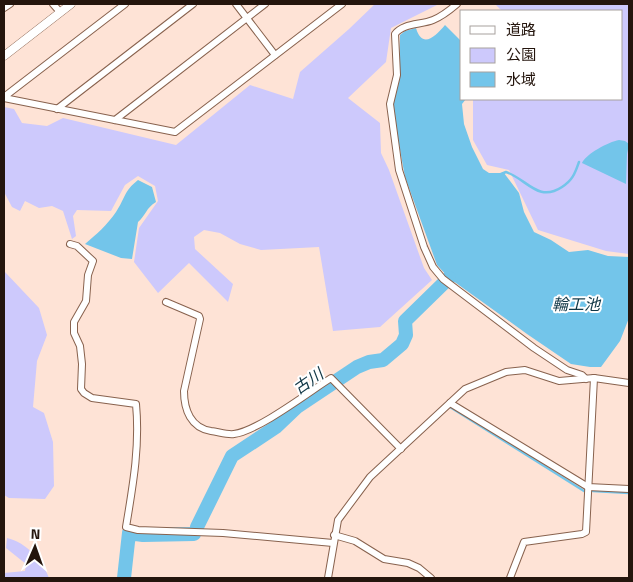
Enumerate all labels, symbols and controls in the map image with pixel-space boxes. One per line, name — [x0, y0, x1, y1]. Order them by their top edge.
legend — [460, 10, 623, 100]
text: 道路 — [506, 18, 536, 41]
text: 公園 — [506, 43, 536, 66]
text: 水域 — [506, 68, 536, 91]
water label: 輪工池 — [552, 292, 602, 316]
water label: 古川 — [288, 361, 330, 400]
north arrow — [10, 522, 60, 572]
text: N — [30, 523, 41, 544]

